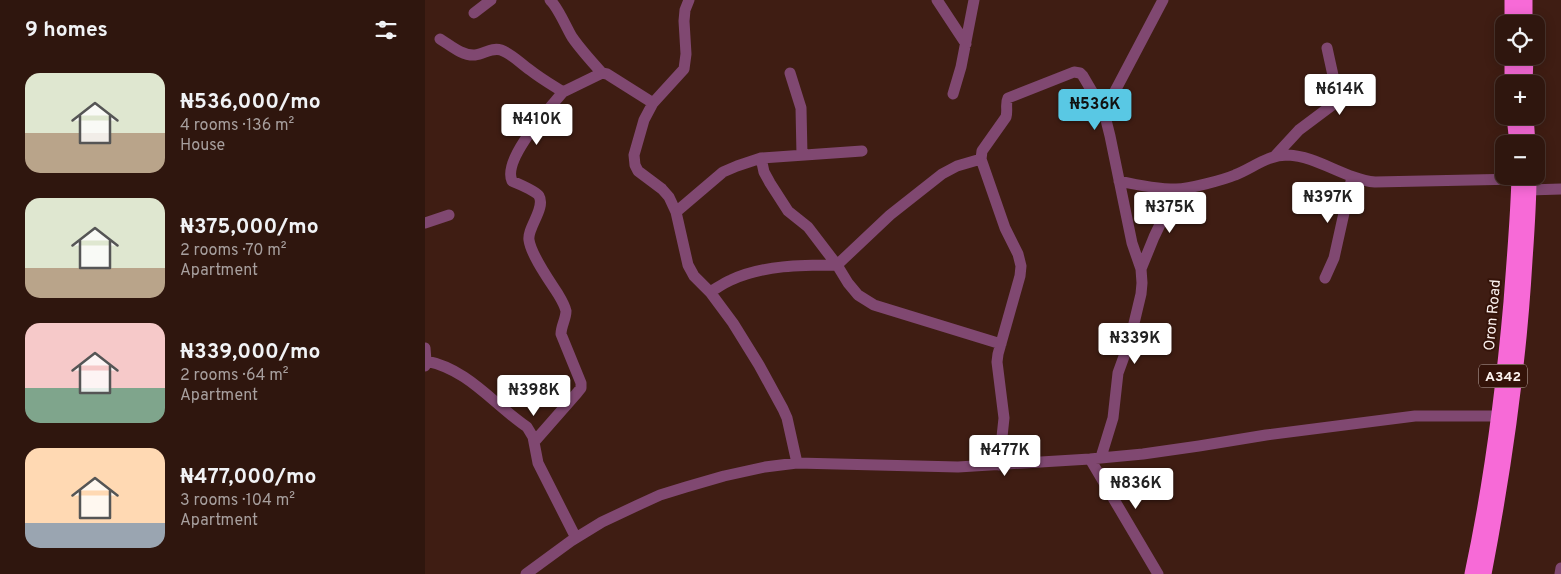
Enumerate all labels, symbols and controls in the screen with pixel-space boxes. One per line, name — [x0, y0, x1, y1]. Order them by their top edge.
map controls — [1495, 15, 1545, 185]
button: locate — [1495, 15, 1545, 65]
icon: filters — [372, 16, 400, 44]
text: 9 homes — [25, 17, 108, 44]
pin: ₦614K — [1305, 74, 1375, 116]
button: + — [1495, 75, 1545, 125]
text: ₦614K — [1316, 80, 1364, 100]
pin: ₦536K — [1060, 88, 1130, 131]
text: ₦536,000/mo — [180, 89, 321, 116]
icon: home — [65, 93, 125, 153]
text: ₦536K — [1069, 95, 1121, 115]
pin: ₦410K — [502, 104, 572, 146]
text: ₦410K — [512, 110, 562, 130]
text: 4 rooms · 136 m² — [180, 116, 294, 136]
button: − — [1495, 135, 1545, 185]
text: House — [180, 136, 225, 156]
pin: ₦397K — [1293, 182, 1363, 224]
text: ₦397K — [1303, 188, 1353, 208]
pin: ₦375K — [1135, 192, 1205, 234]
text: ₦375K — [1145, 198, 1195, 218]
text: ₦375,000/mo — [180, 214, 319, 241]
icon: home — [65, 218, 125, 278]
text: 2 rooms · 70 m² — [180, 241, 287, 261]
text: Apartment — [180, 261, 258, 281]
street label: Oron Road — [1481, 279, 1506, 352]
pin: ₦339K — [1100, 322, 1170, 365]
text: ₦339K — [1109, 329, 1161, 349]
text: ₦339,000/mo — [180, 339, 320, 366]
icon: home — [65, 343, 125, 403]
road number: A342 — [1479, 364, 1527, 388]
text: 2 rooms · 64 m² — [180, 366, 289, 386]
pin: ₦398K — [499, 374, 569, 417]
text: ₦398K — [508, 381, 560, 401]
text: Apartment — [180, 386, 258, 406]
pin: ₦477K — [970, 434, 1040, 477]
text: ₦477K — [980, 441, 1030, 461]
text: ₦477,000/mo — [180, 464, 316, 491]
icon: home — [65, 468, 125, 528]
pin: ₦836K — [1101, 468, 1171, 510]
text: ₦836K — [1110, 474, 1162, 494]
text: 3 rooms · 104 m² — [180, 491, 295, 511]
text: Apartment — [180, 511, 258, 531]

